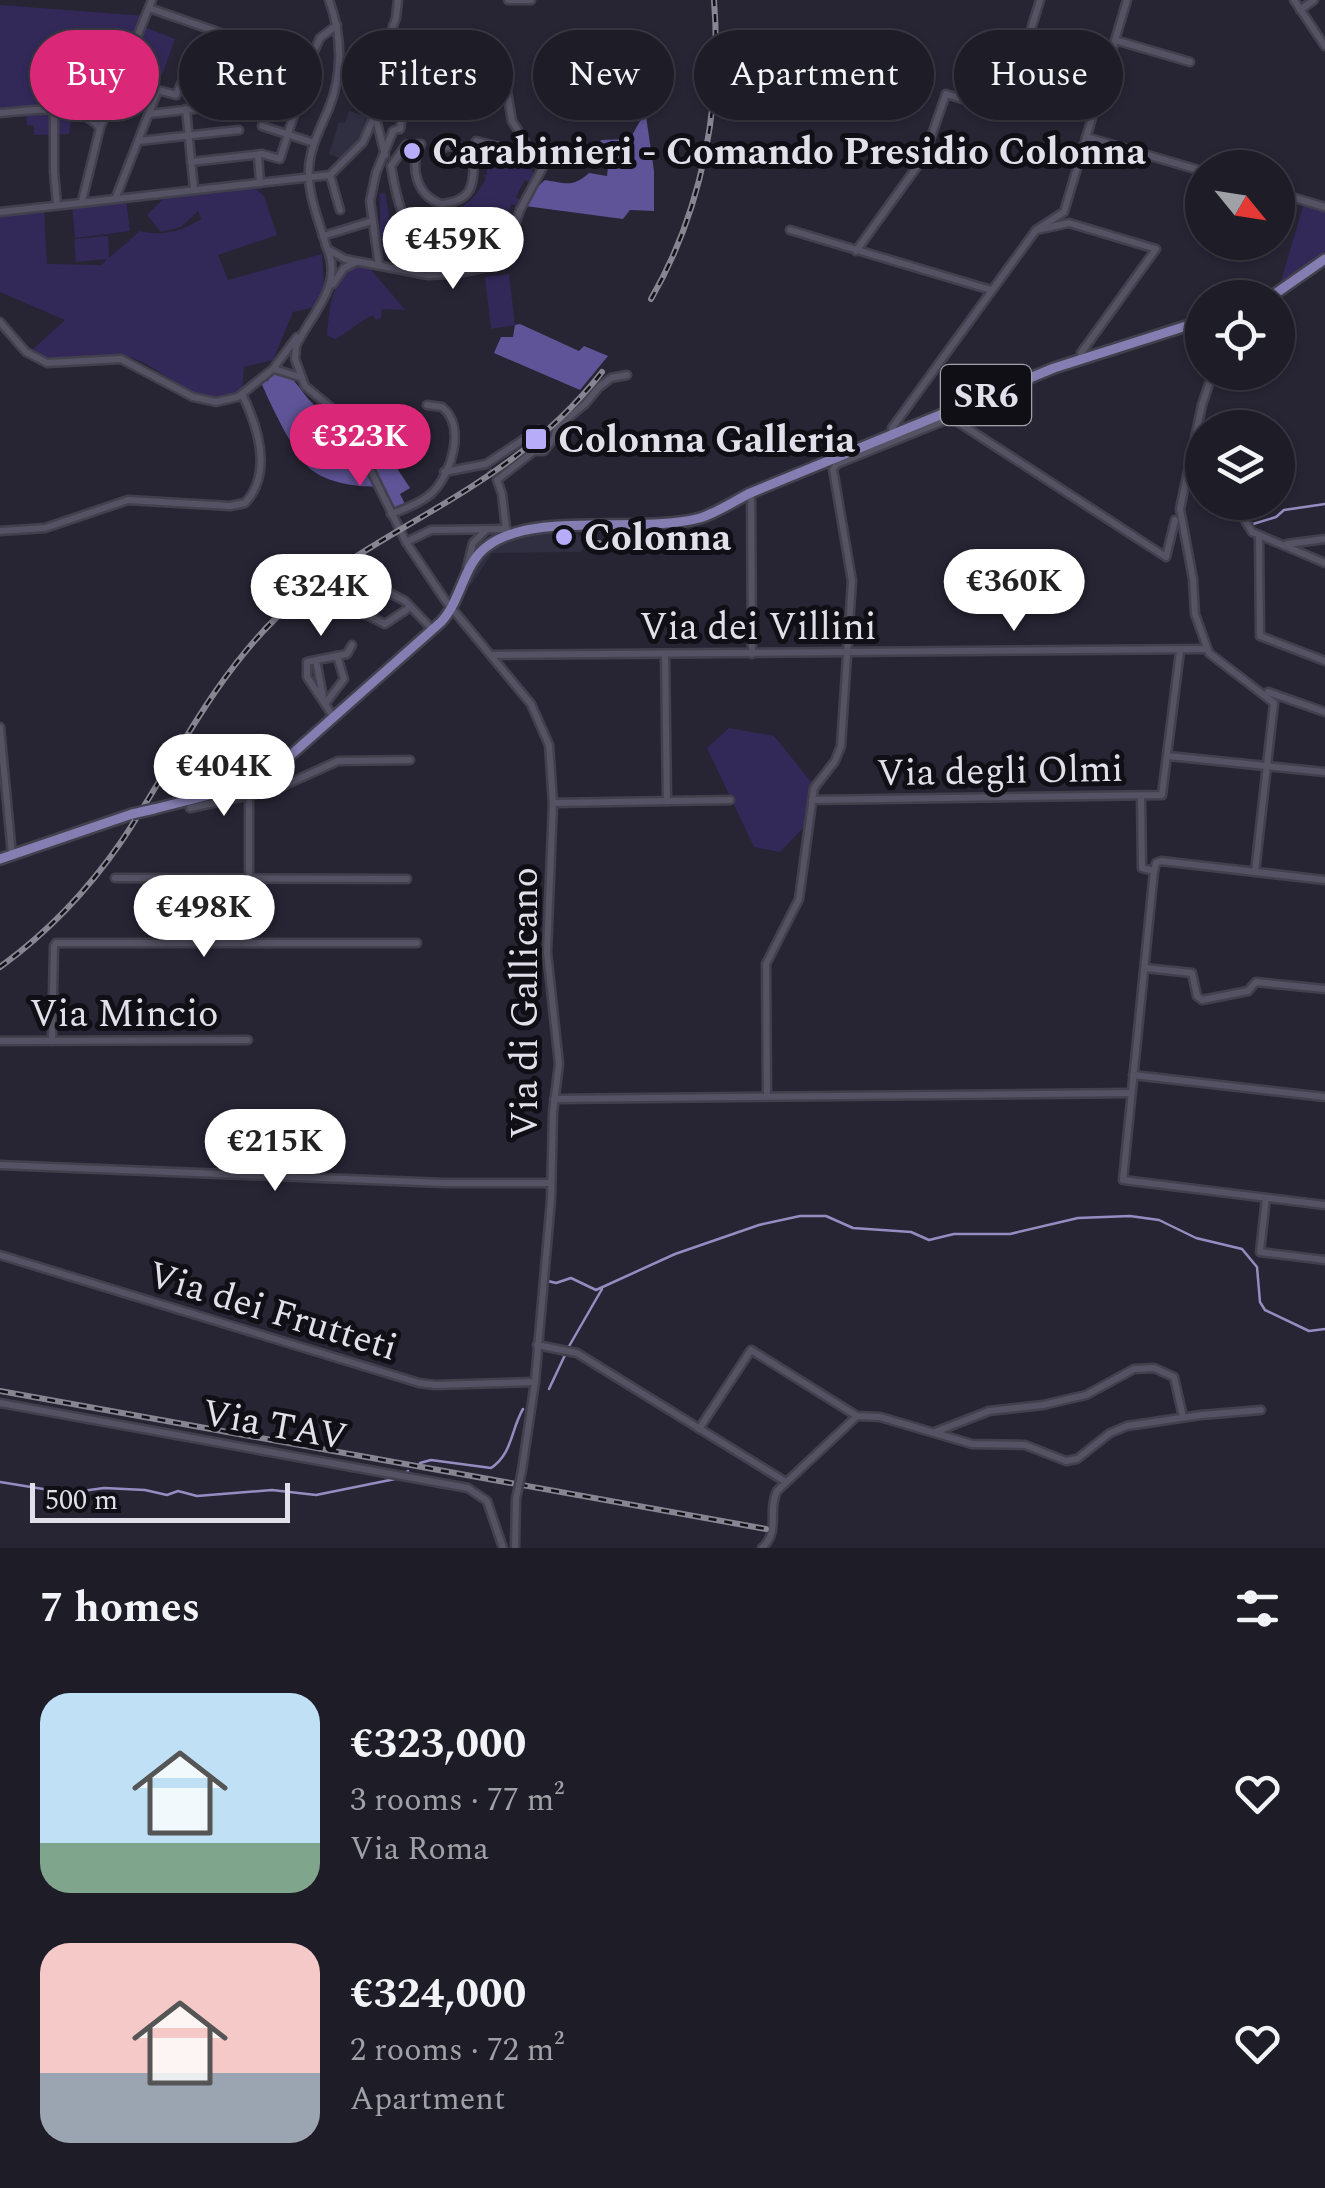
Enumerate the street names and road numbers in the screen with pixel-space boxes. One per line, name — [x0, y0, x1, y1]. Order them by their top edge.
road number: SR6 — [941, 365, 1031, 425]
street label: Via dei Villini — [639, 599, 877, 657]
street label: Via degli Olmi — [876, 741, 1124, 803]
street label: Via di Gallicano — [497, 867, 555, 1139]
street label: Via Mincio — [29, 986, 219, 1044]
street label: Via dei Frutteti — [140, 1246, 404, 1377]
street label: Via TAV — [198, 1385, 352, 1467]

